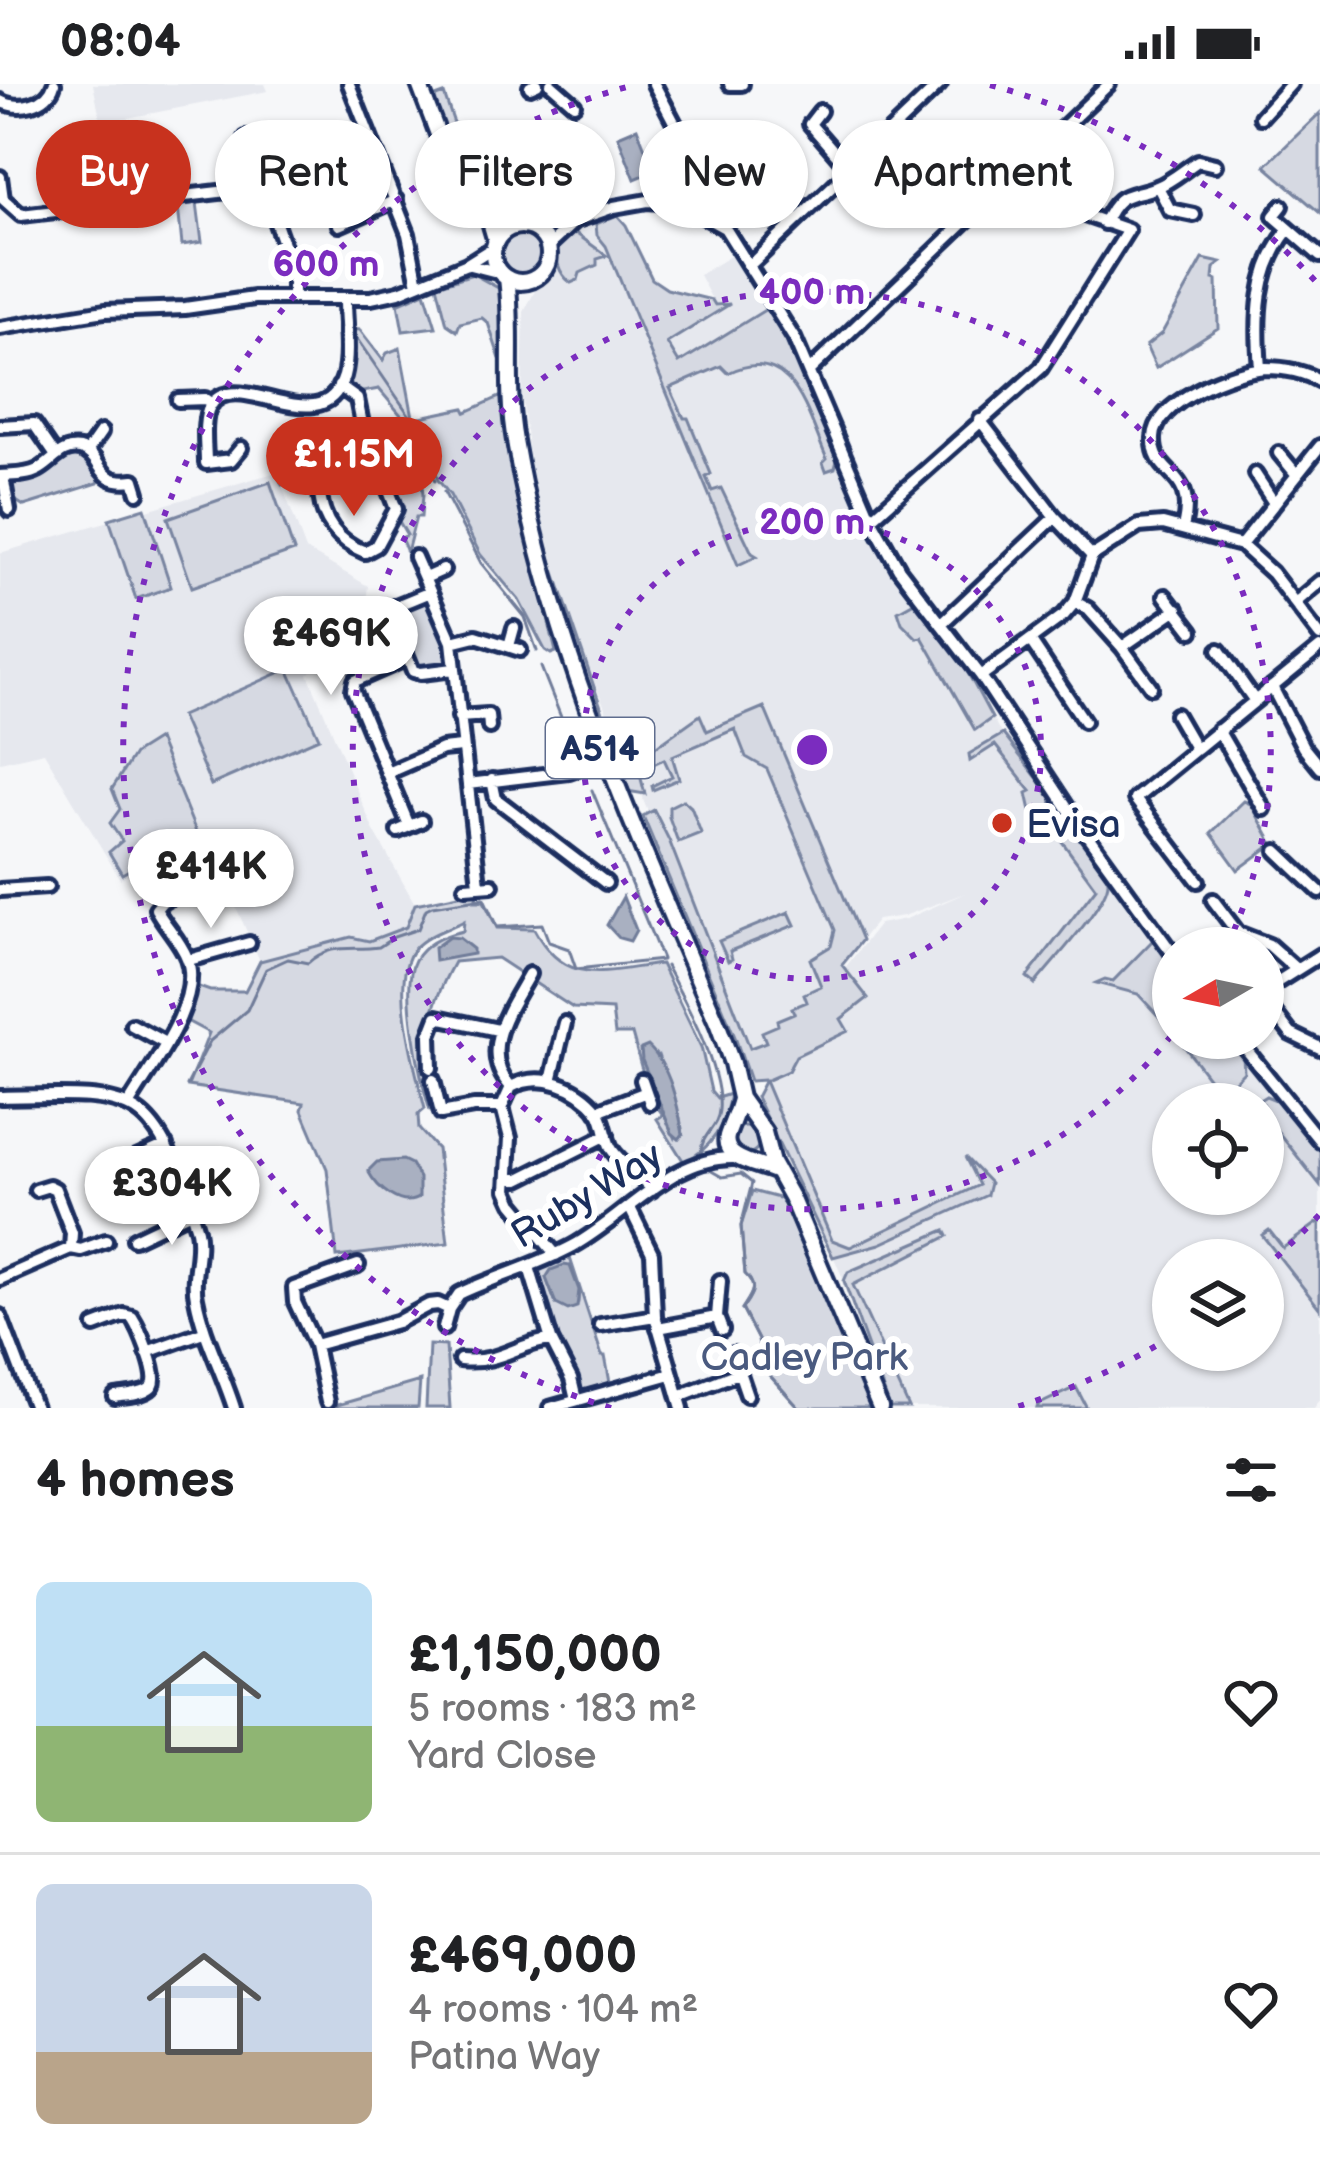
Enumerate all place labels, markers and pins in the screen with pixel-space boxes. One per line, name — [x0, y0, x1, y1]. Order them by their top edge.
pin: £1.15M — [256, 417, 452, 519]
pin: £469K — [247, 596, 415, 698]
centre of rings — [791, 729, 833, 771]
place label: Evisa — [1026, 802, 1121, 849]
marker: Evisa — [989, 810, 1015, 836]
pin: £414K — [127, 829, 295, 931]
pin: £304K — [88, 1146, 256, 1248]

